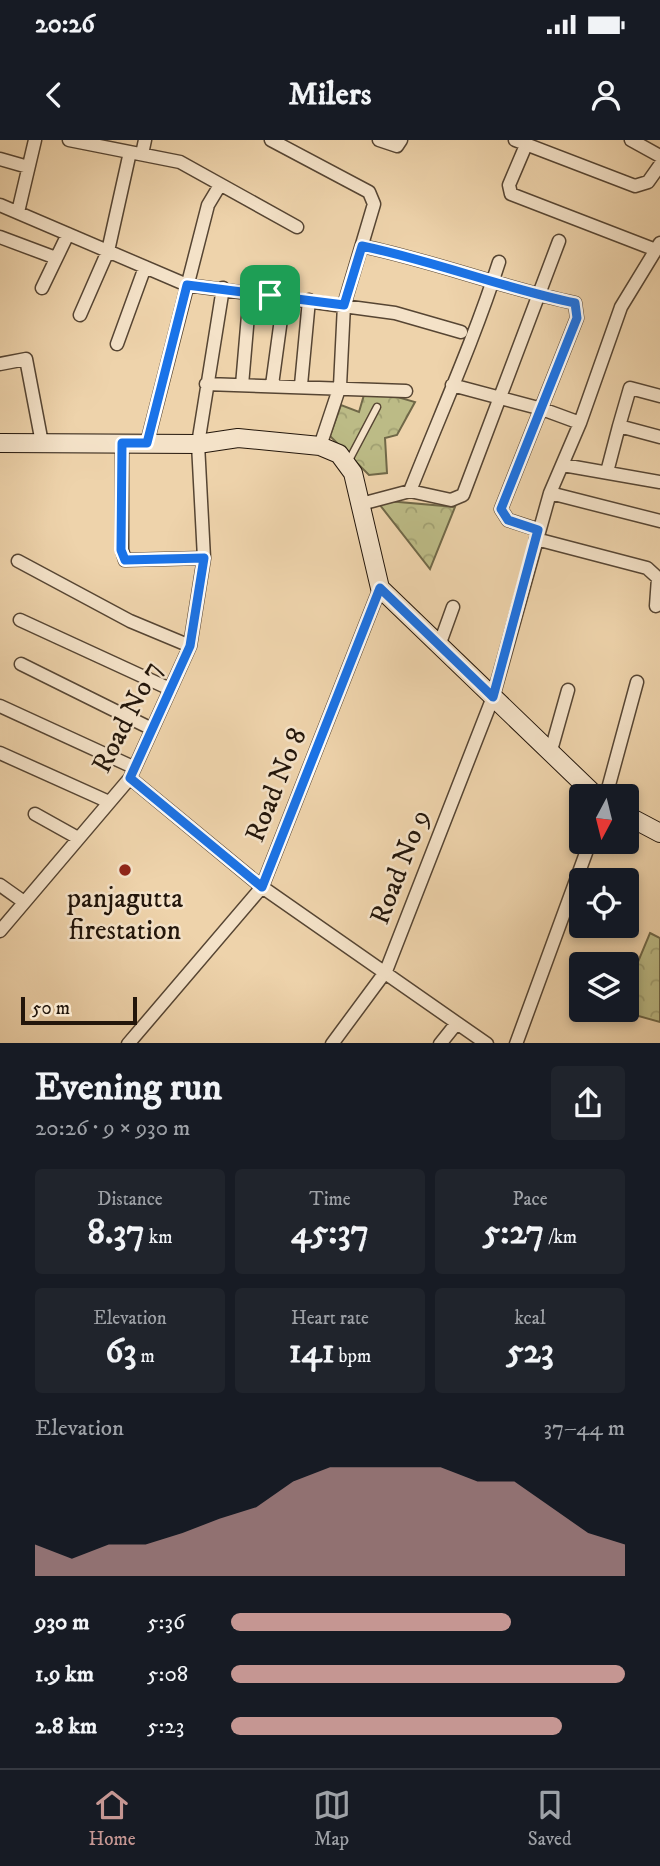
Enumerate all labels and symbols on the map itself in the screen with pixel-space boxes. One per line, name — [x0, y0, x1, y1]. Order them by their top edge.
pin — [240, 265, 300, 325]
street label: Road No 7 — [84, 655, 170, 779]
street label: Road No 8 — [237, 723, 315, 847]
north arrow — [569, 784, 639, 854]
street label: Road No 9 — [362, 805, 438, 929]
marker: panjagutta firestation — [117, 862, 133, 878]
place label: panjagutta firestation — [66, 881, 183, 948]
scale bar — [21, 994, 136, 1026]

